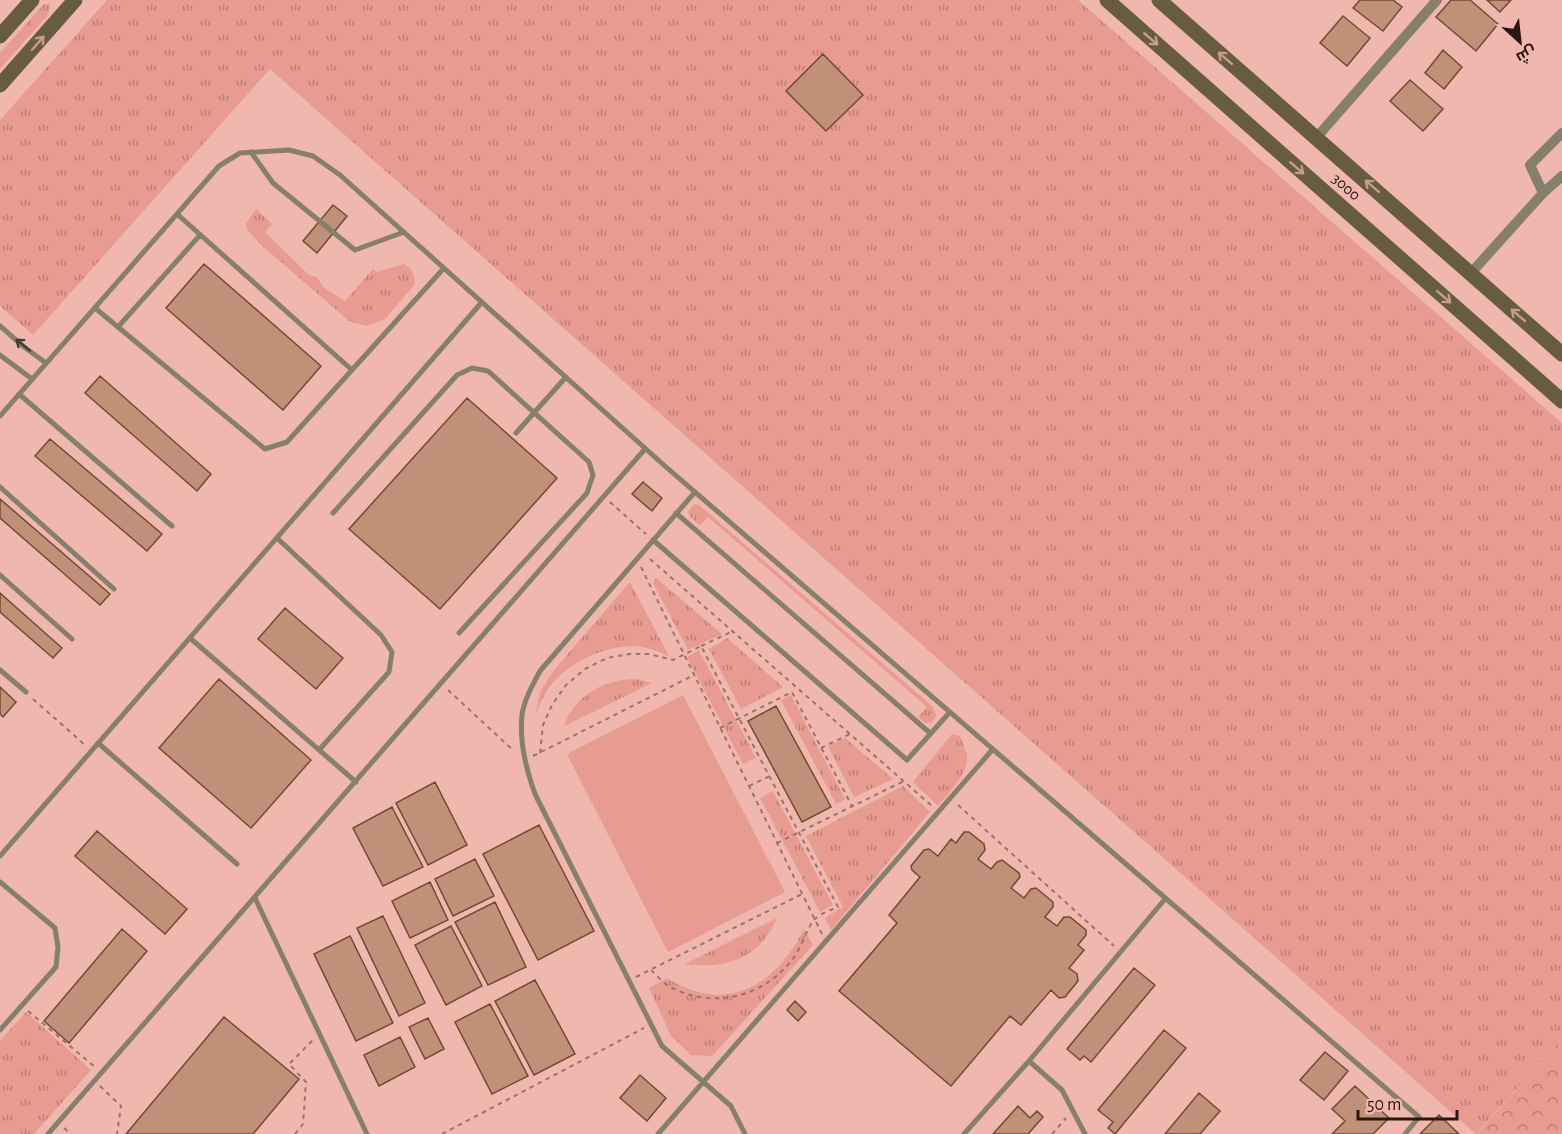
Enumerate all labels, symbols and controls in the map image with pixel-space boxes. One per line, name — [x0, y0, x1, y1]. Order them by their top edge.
north arrow — [1490, 12, 1550, 72]
one-way arrow — [1143, 32, 1158, 46]
one-way arrow — [31, 36, 45, 51]
text: ش — [1513, 42, 1540, 67]
one-way arrow — [1218, 51, 1233, 65]
one-way arrow — [1289, 161, 1304, 175]
street label: 3000 — [1329, 170, 1363, 204]
one-way arrow — [1364, 180, 1380, 194]
one-way arrow — [1435, 289, 1451, 303]
one-way arrow — [1511, 308, 1526, 322]
one-way arrow — [15, 339, 31, 352]
scale bar — [1358, 1083, 1457, 1121]
text: 50 m — [1367, 1096, 1401, 1114]

